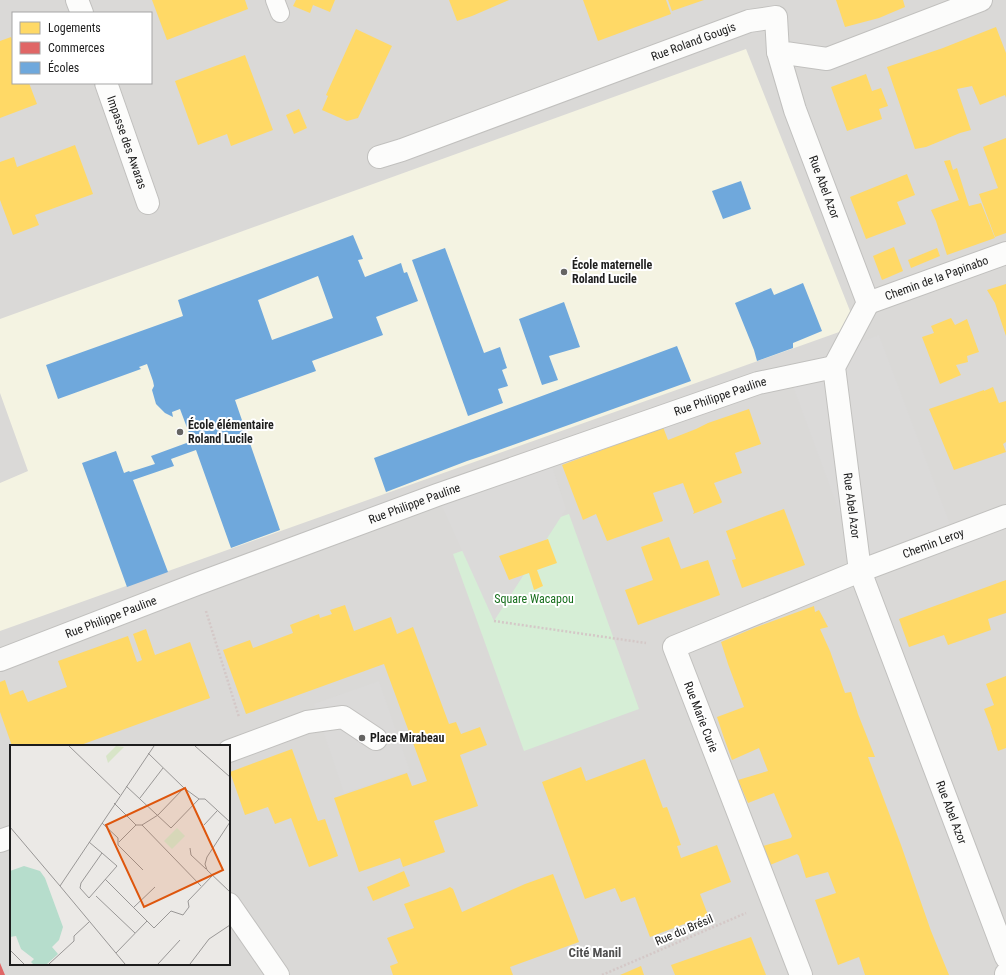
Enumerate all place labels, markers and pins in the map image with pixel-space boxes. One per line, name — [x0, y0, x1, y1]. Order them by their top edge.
place label: École maternelle Roland Lucile — [572, 257, 652, 286]
marker: École maternelle Roland Lucile — [559, 267, 569, 277]
place label: École élémentaire Roland Lucile — [188, 417, 274, 446]
marker: École élémentaire Roland Lucile — [175, 427, 185, 437]
place label: Place Mirabeau — [370, 731, 444, 745]
marker: Place Mirabeau — [357, 733, 367, 743]

